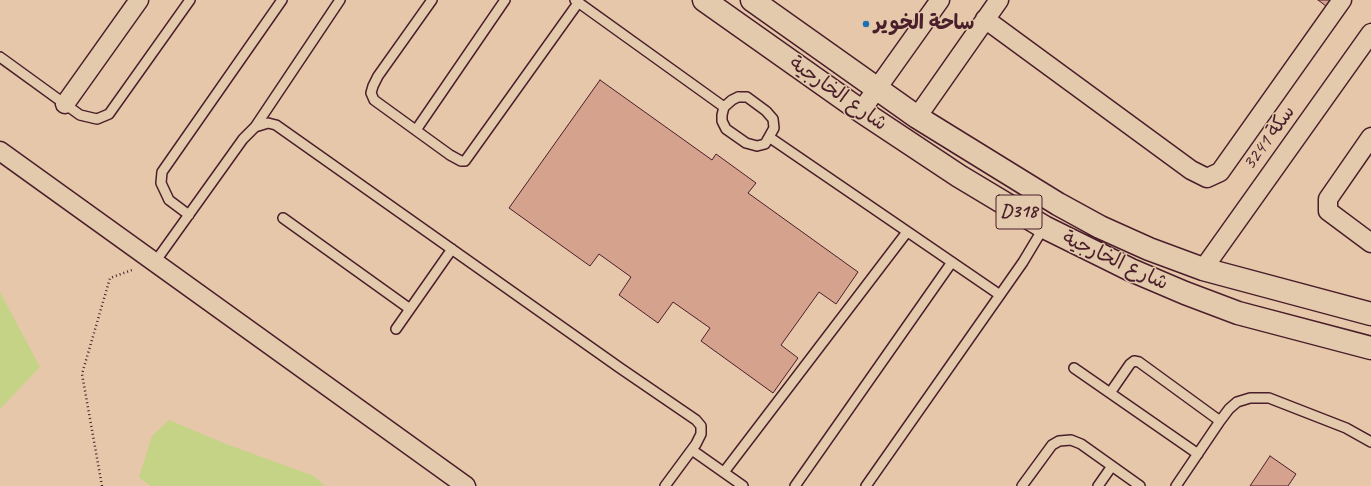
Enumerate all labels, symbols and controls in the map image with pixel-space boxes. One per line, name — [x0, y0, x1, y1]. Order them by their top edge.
place label: ساحة الخوير — [874, 12, 974, 36]
marker: ساحة الخوير — [861, 19, 871, 29]
street label: شارع الخارجية — [784, 51, 892, 137]
street label: سكة 3241 — [1237, 101, 1301, 175]
road number: D318 — [996, 195, 1042, 229]
street label: شارع الخارجية — [1058, 226, 1172, 296]

